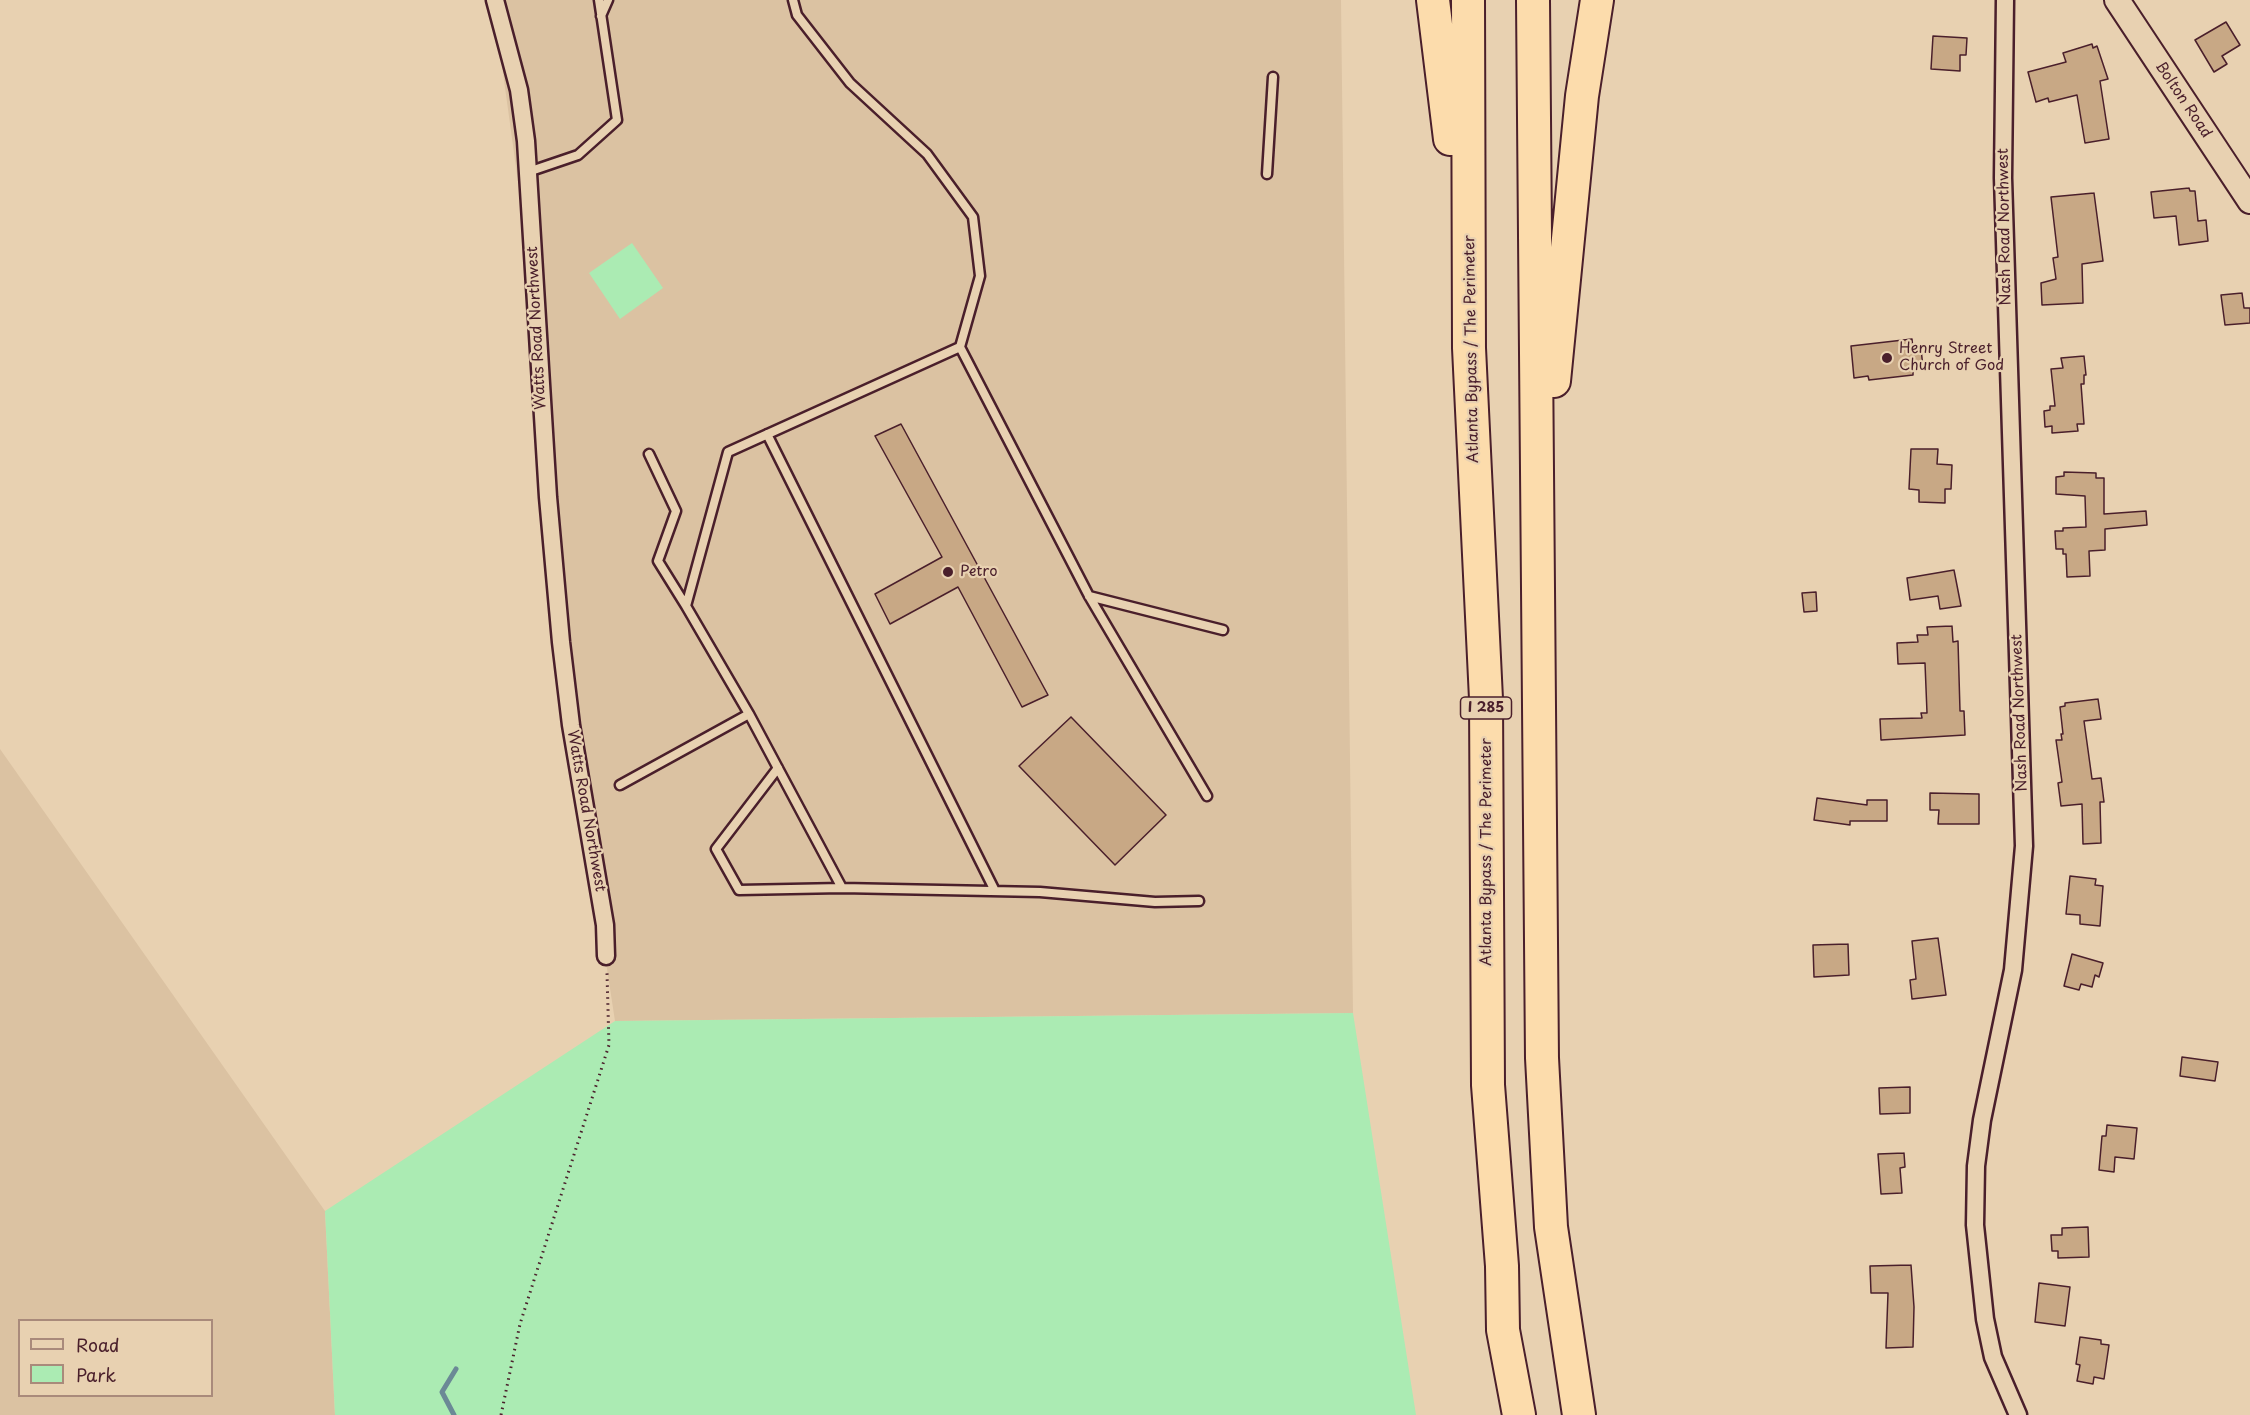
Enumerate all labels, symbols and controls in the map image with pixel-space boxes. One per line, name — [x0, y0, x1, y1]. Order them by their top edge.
street label: Bolton Road — [2151, 58, 2215, 142]
street label: Nash Road Northwest — [1995, 148, 2015, 306]
street label: Atlanta Bypass / The Perimeter — [1461, 235, 1483, 463]
street label: Watts Road Northwest — [524, 246, 550, 410]
place label: Henry Street Church of God — [1899, 340, 2004, 375]
marker: Henry Street Church of God — [1880, 351, 1894, 365]
place label: Petro — [960, 563, 997, 581]
marker: Petro — [941, 565, 955, 579]
street label: Nash Road Northwest — [2008, 634, 2032, 792]
road number: I 285 — [1460, 697, 1512, 719]
street label: Watts Road Northwest — [563, 729, 609, 893]
street label: Atlanta Bypass / The Perimeter — [1478, 738, 1496, 966]
legend — [18, 1319, 213, 1397]
text: Road — [76, 1331, 120, 1358]
text: Park — [76, 1361, 116, 1388]

